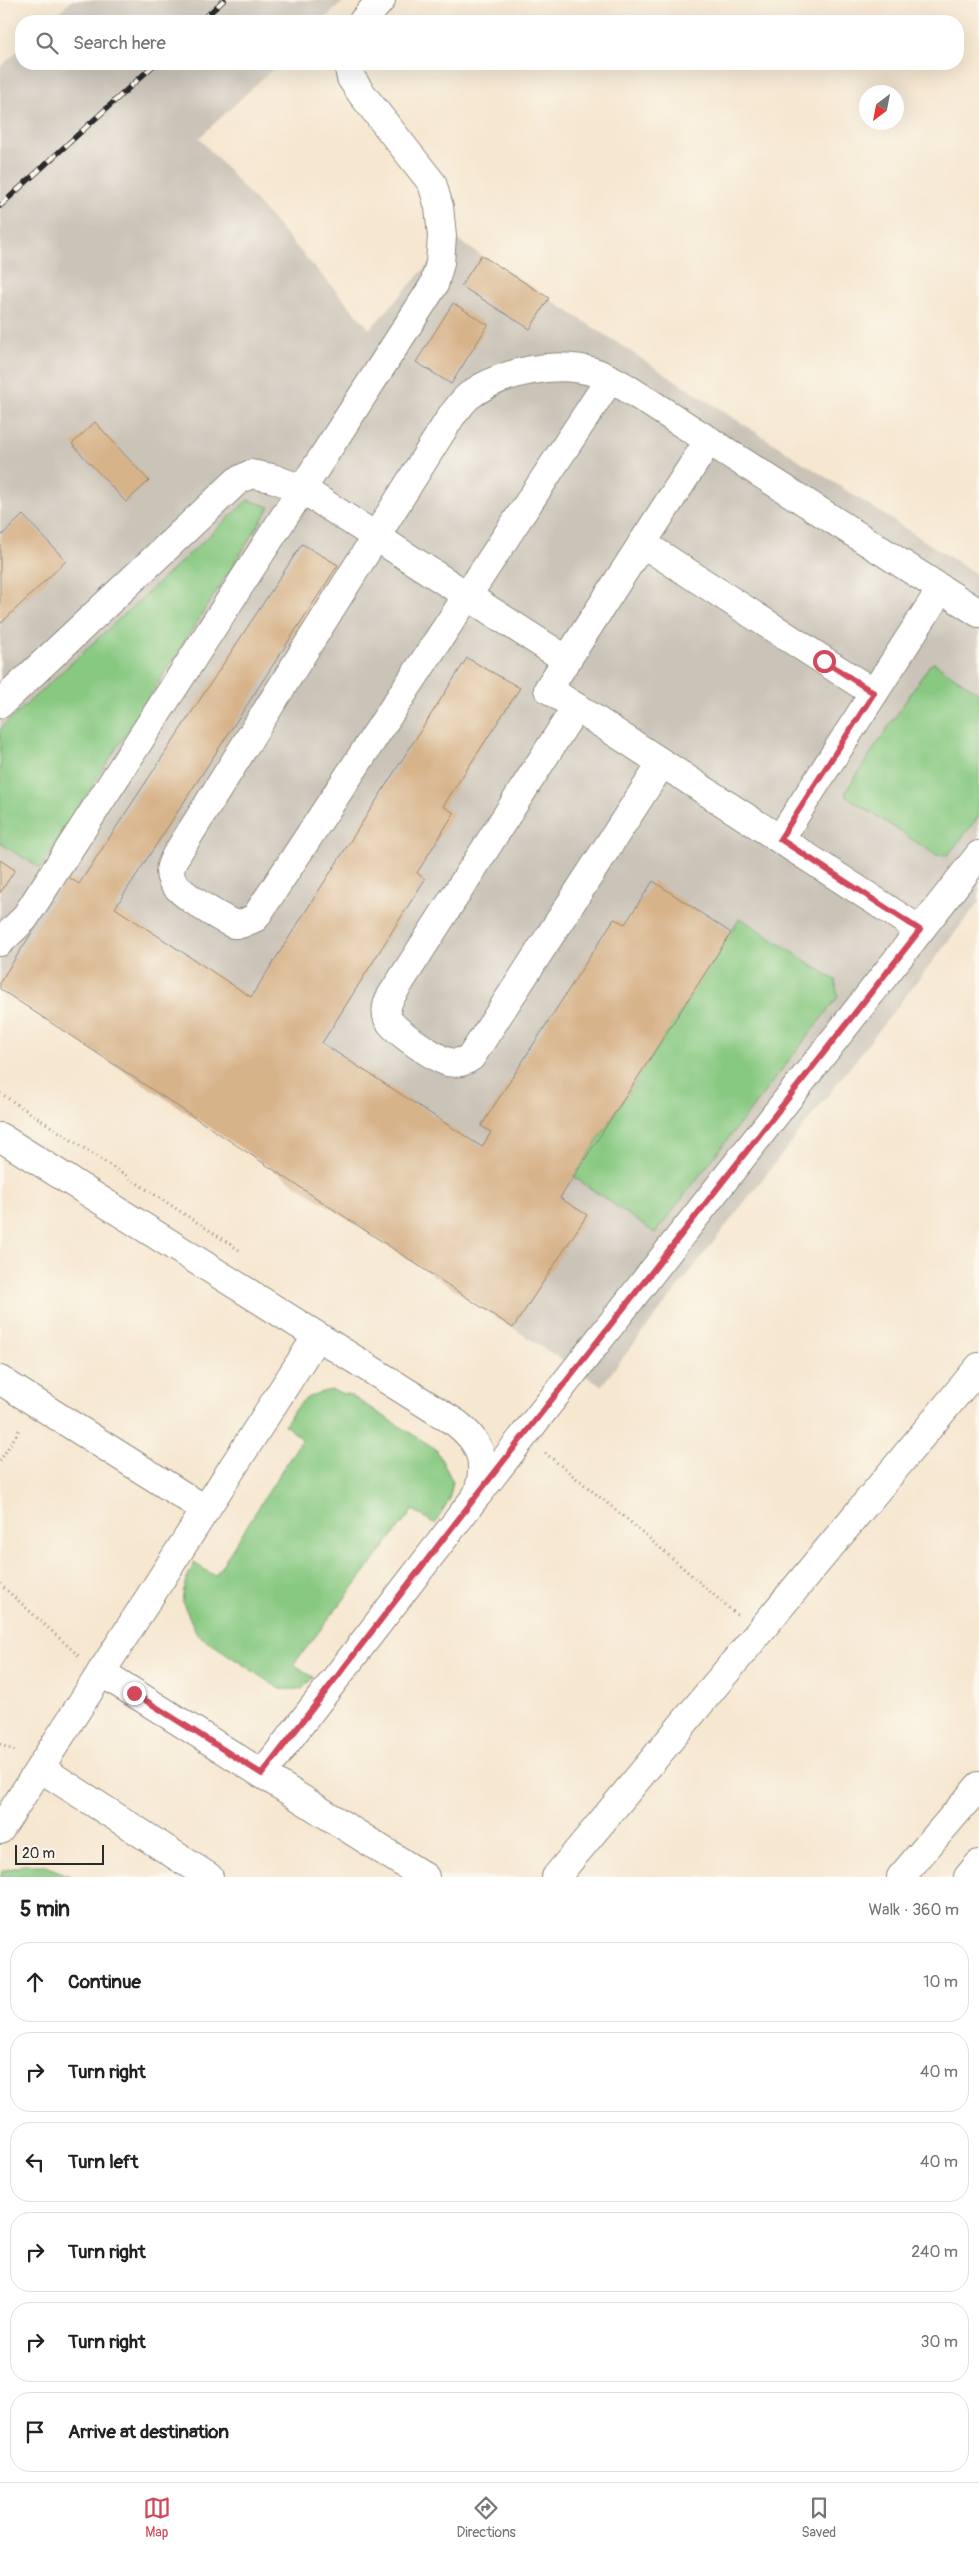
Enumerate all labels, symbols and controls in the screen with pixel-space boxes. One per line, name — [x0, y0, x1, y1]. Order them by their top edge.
search box — [15, 15, 964, 70]
icon: search — [33, 29, 61, 57]
text: Search here — [73, 31, 166, 55]
north arrow — [859, 85, 904, 130]
route start — [813, 650, 836, 673]
route end — [123, 1682, 146, 1705]
scale bar — [15, 1842, 104, 1865]
text: 20 m — [22, 1845, 55, 1862]
text: 5 min — [20, 1896, 70, 1923]
text: Walk · 360 m — [868, 1900, 959, 1920]
icon: ahead — [21, 1968, 49, 1996]
text: Continue — [68, 1970, 141, 1994]
text: 10 m — [923, 1972, 958, 1992]
icon: right — [21, 2058, 49, 2086]
text: Turn right — [68, 2060, 146, 2084]
text: 40 m — [920, 2062, 958, 2082]
icon: left — [21, 2148, 49, 2176]
text: Turn left — [68, 2150, 138, 2174]
text: 40 m — [920, 2152, 958, 2172]
icon: right — [21, 2238, 49, 2266]
text: Turn right — [68, 2240, 146, 2264]
text: 240 m — [911, 2242, 958, 2262]
icon: right — [21, 2328, 49, 2356]
text: Turn right — [68, 2330, 146, 2354]
text: 30 m — [920, 2332, 958, 2352]
icon: arrive — [21, 2418, 49, 2446]
text: Arrive at destination — [68, 2420, 229, 2444]
tab: Map — [143, 2494, 171, 2541]
tab: Directions — [456, 2494, 516, 2541]
tab: Saved — [801, 2494, 836, 2541]

